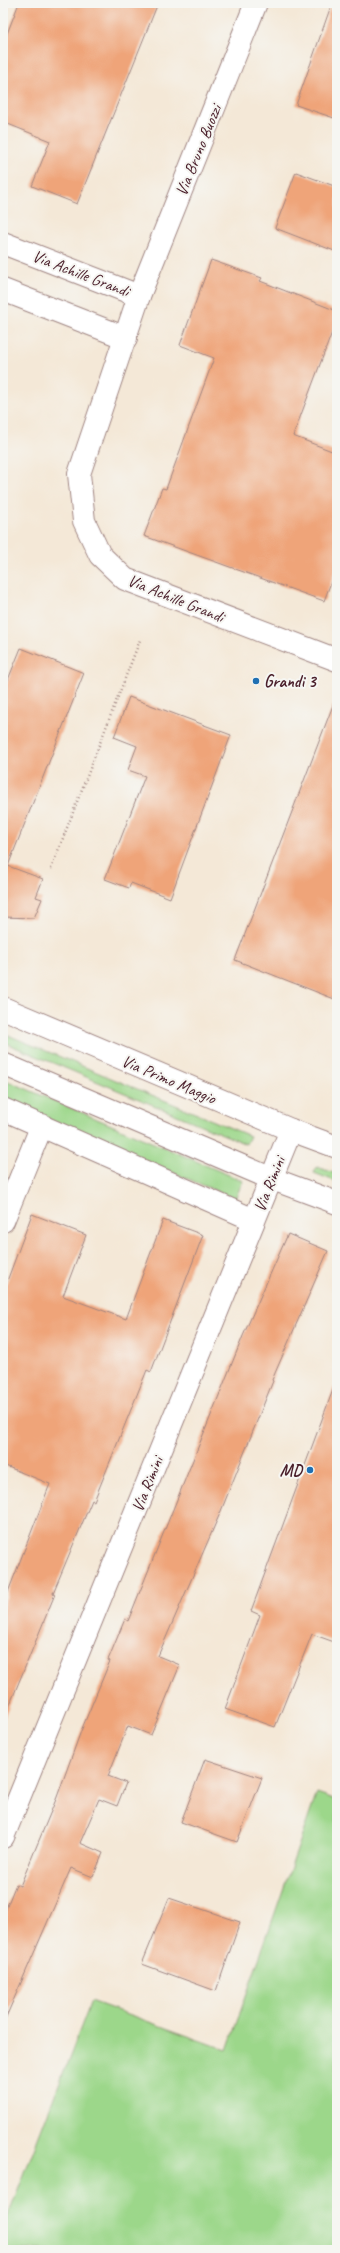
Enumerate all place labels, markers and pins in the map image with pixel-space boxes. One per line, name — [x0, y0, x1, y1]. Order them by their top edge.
place label: Grandi 3 — [264, 671, 317, 692]
marker: Grandi 3 — [251, 676, 261, 686]
place label: MD — [280, 1460, 304, 1481]
marker: MD — [305, 1465, 315, 1475]

